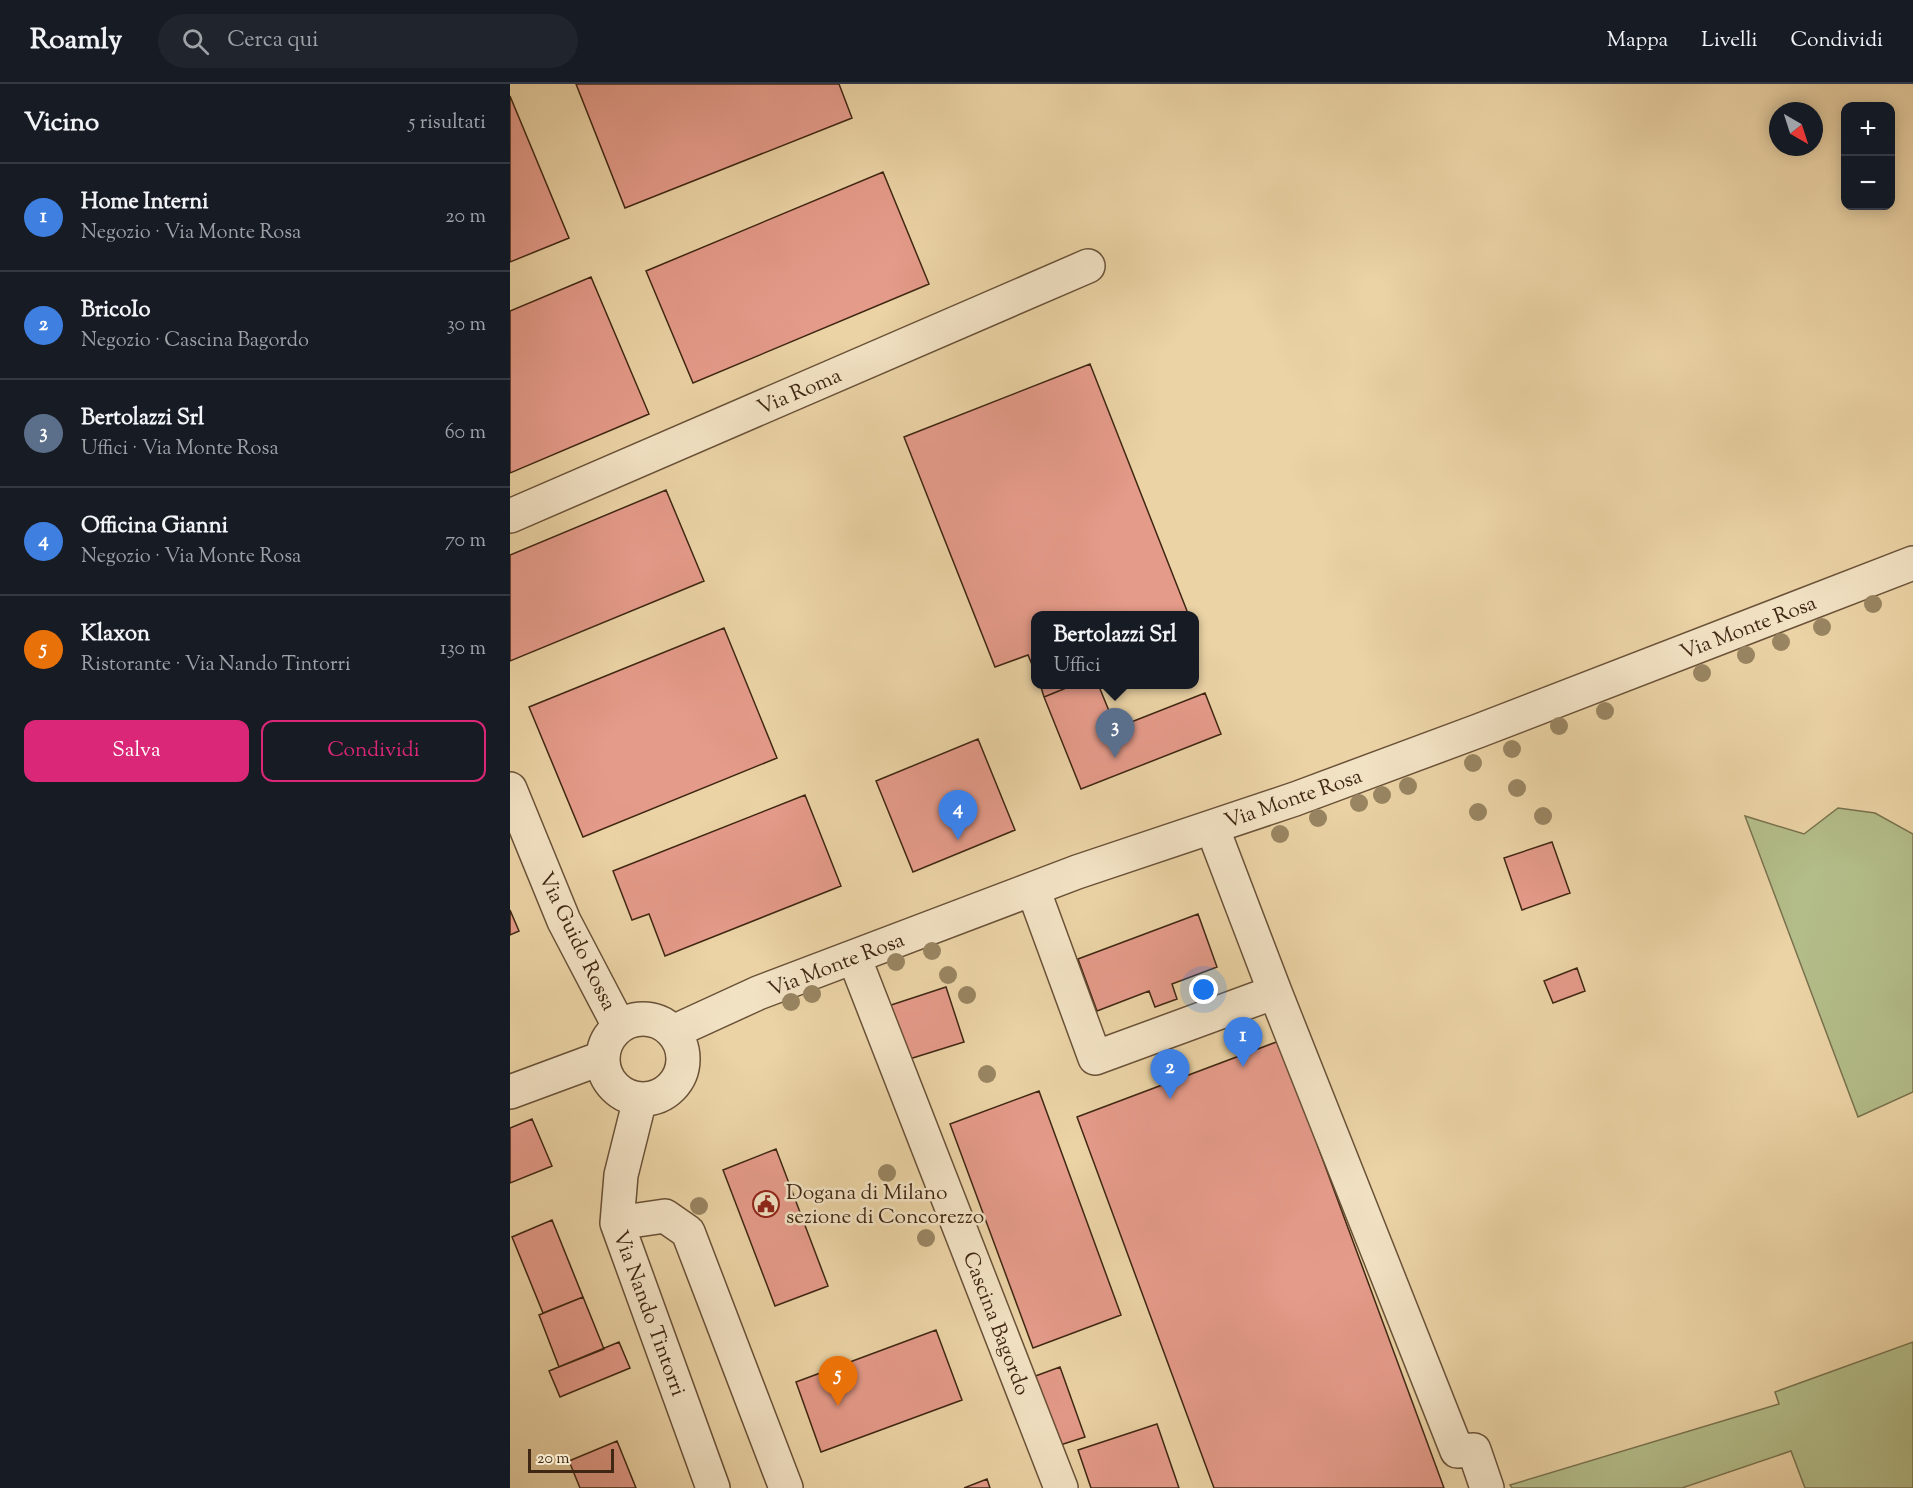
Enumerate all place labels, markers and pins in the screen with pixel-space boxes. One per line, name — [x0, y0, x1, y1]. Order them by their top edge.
pin: 3 — [1096, 708, 1134, 758]
pin: 4 — [938, 790, 978, 840]
pin: 1 — [1224, 1018, 1262, 1067]
pin: 2 — [1150, 1050, 1190, 1099]
place label: Dogana di Milano sezione di Concorezzo — [786, 1179, 984, 1233]
public building icon: Dogana di Milano sezione di Concorezzo — [751, 1189, 781, 1219]
pin: 5 — [818, 1356, 858, 1406]

